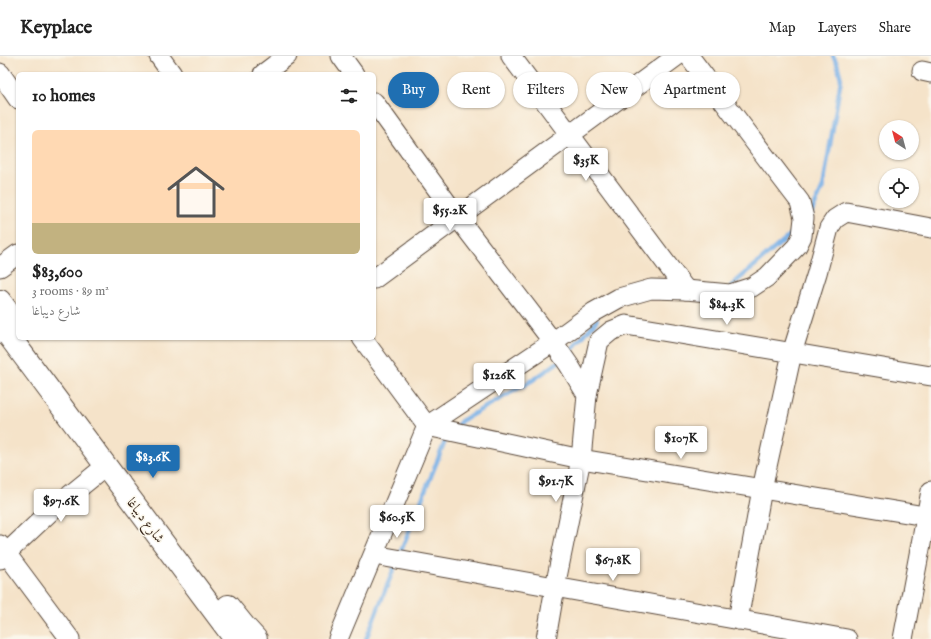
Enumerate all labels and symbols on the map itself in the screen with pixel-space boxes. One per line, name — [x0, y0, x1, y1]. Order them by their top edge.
north arrow — [879, 120, 919, 160]
pin: $35K — [562, 148, 610, 182]
pin: $55.2K — [417, 198, 483, 232]
pin: $84.3K — [694, 292, 760, 326]
pin: $126K — [471, 363, 527, 397]
pin: $107K — [653, 426, 709, 460]
pin: $83.6K — [120, 445, 186, 479]
pin: $91.7K — [523, 469, 589, 503]
pin: $97.6K — [28, 489, 94, 523]
street label: شارع ديباغا — [121, 494, 168, 548]
pin: $60.5K — [364, 505, 430, 539]
pin: $67.8K — [580, 548, 646, 582]

